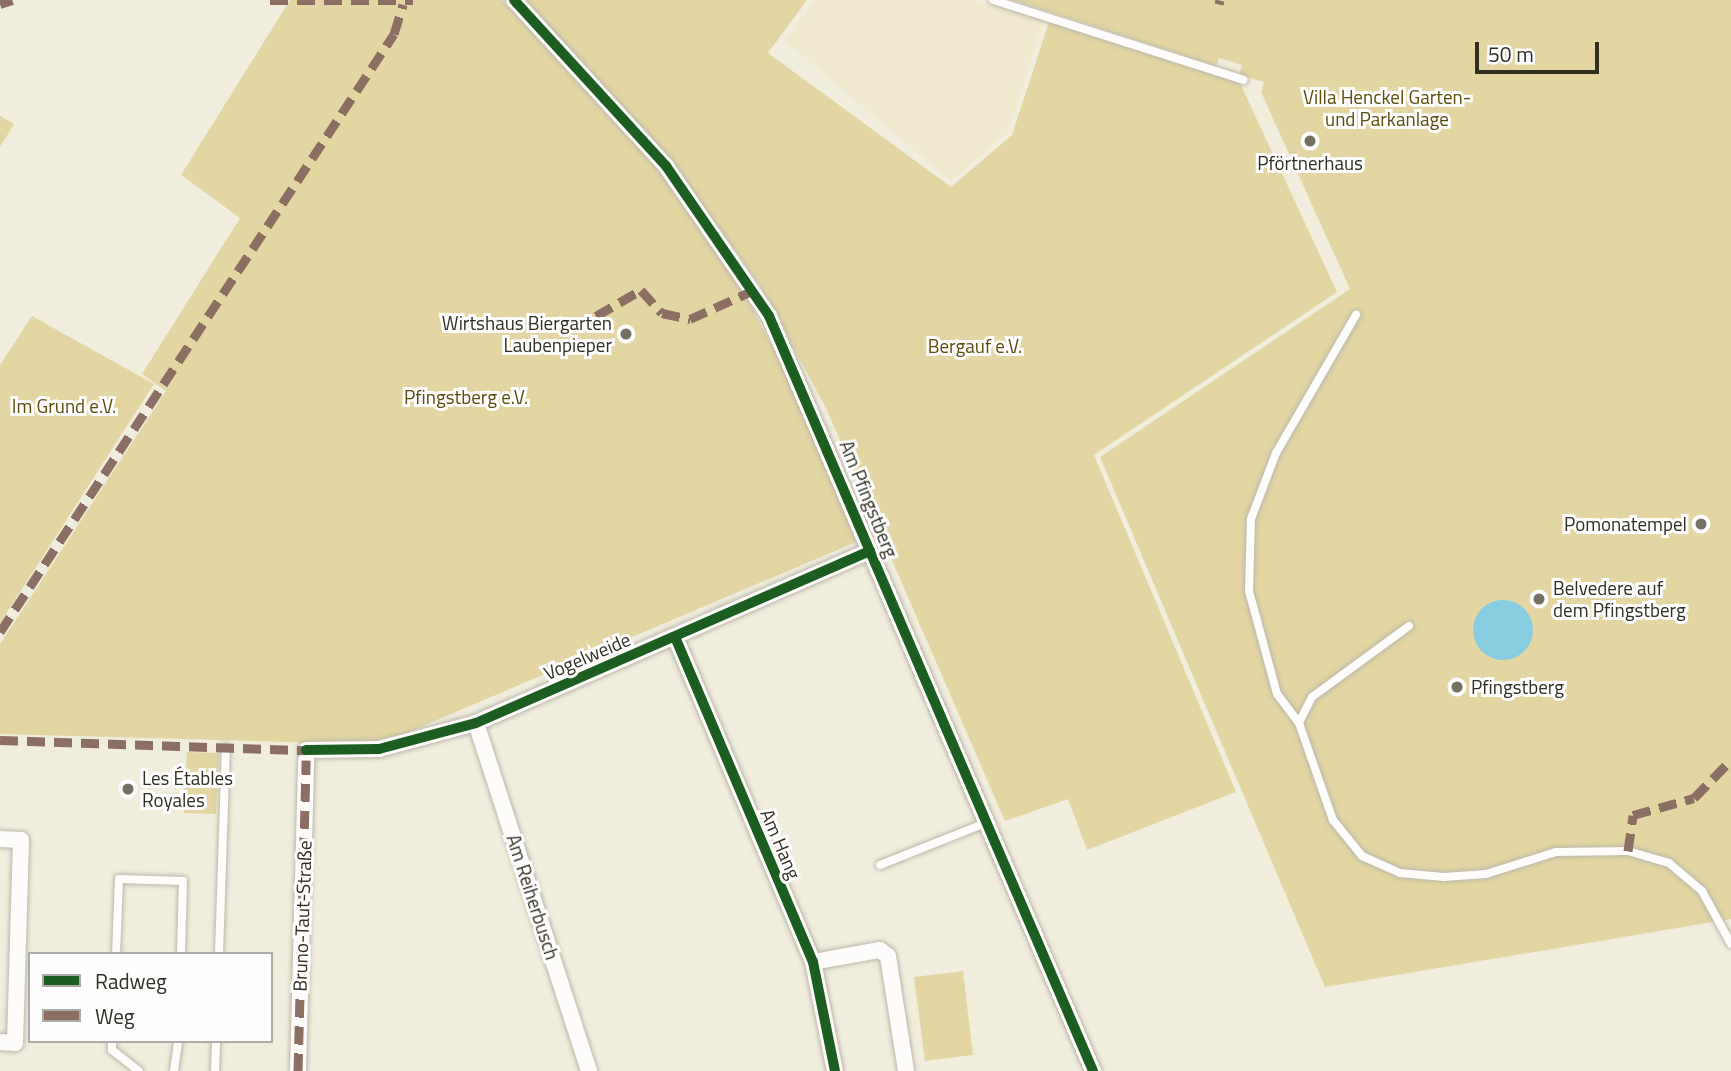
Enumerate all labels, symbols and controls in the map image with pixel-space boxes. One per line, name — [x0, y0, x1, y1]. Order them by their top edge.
scale bar — [1479, 28, 1603, 72]
text: 50 m — [1488, 38, 1534, 70]
park label: Villa Henckel Garten- und Parkanlage — [1303, 86, 1471, 130]
marker: Pförtnerhaus — [1302, 133, 1318, 149]
place label: Pförtnerhaus — [1257, 152, 1363, 174]
place label: Wirtshaus Biergarten Laubenpieper — [442, 312, 612, 356]
marker: Wirtshaus Biergarten Laubenpieper — [618, 326, 634, 342]
park label: Bergauf e.V. — [928, 335, 1022, 357]
park label: Pfingstberg e.V. — [404, 386, 528, 408]
park label: Im Grund e.V. — [12, 395, 116, 417]
street label: Am Pfingstberg — [835, 437, 903, 561]
place label: Pomonatempel — [1564, 513, 1687, 535]
marker: Pomonatempel — [1693, 516, 1709, 532]
place label: Belvedere auf dem Pfingstberg — [1553, 577, 1686, 621]
marker: Belvedere auf dem Pfingstberg — [1531, 591, 1547, 607]
street label: Vogelweide — [540, 628, 634, 684]
place label: Pfingstberg — [1471, 676, 1564, 698]
marker: Pfingstberg — [1449, 679, 1465, 695]
place label: Les Étables Royales — [142, 767, 233, 811]
marker: Les Étables Royales — [120, 781, 136, 797]
street label: Am Hang — [756, 806, 806, 882]
street label: Am Reiherbusch — [502, 831, 564, 963]
street label: Bruno-Taut-Straße — [288, 840, 316, 992]
legend — [28, 952, 273, 1043]
text: Radweg — [95, 965, 167, 997]
text: Weg — [95, 1000, 135, 1032]

